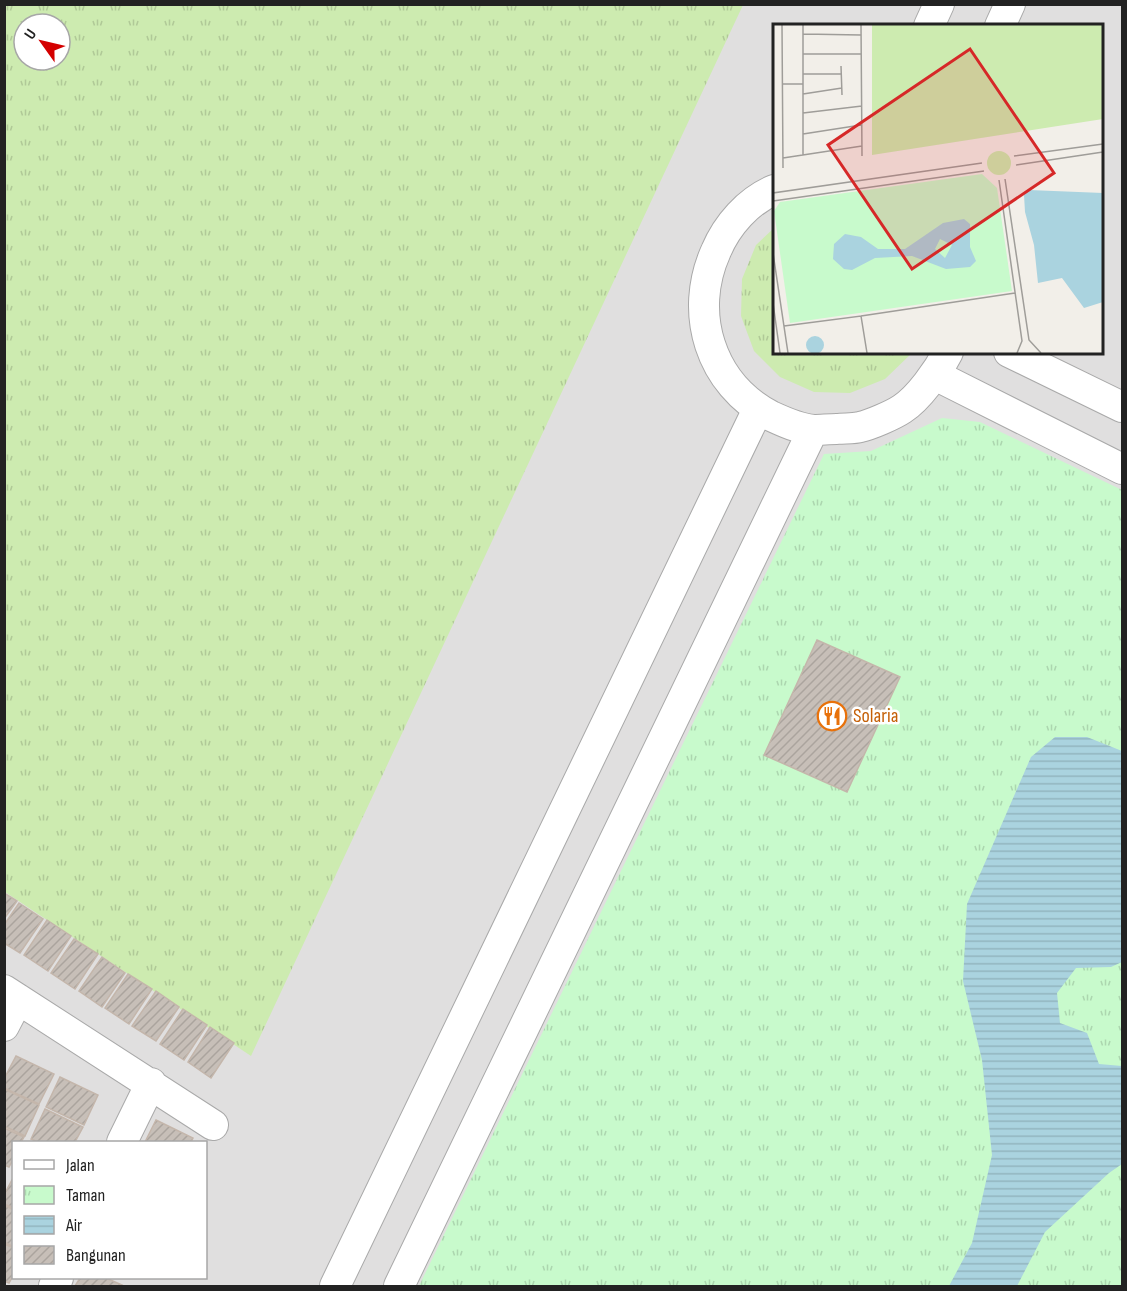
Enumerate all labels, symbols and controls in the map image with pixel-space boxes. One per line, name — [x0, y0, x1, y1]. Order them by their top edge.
north arrow — [12, 12, 72, 72]
inset map — [773, 24, 1103, 354]
text: U — [21, 26, 41, 43]
restaurant icon: Solaria — [816, 700, 848, 732]
place label: Solaria — [853, 704, 898, 728]
legend — [12, 1141, 207, 1279]
text: Jalan — [65, 1155, 95, 1176]
text: Taman — [66, 1185, 105, 1206]
text: Air — [65, 1215, 82, 1236]
text: Bangunan — [66, 1245, 126, 1266]

